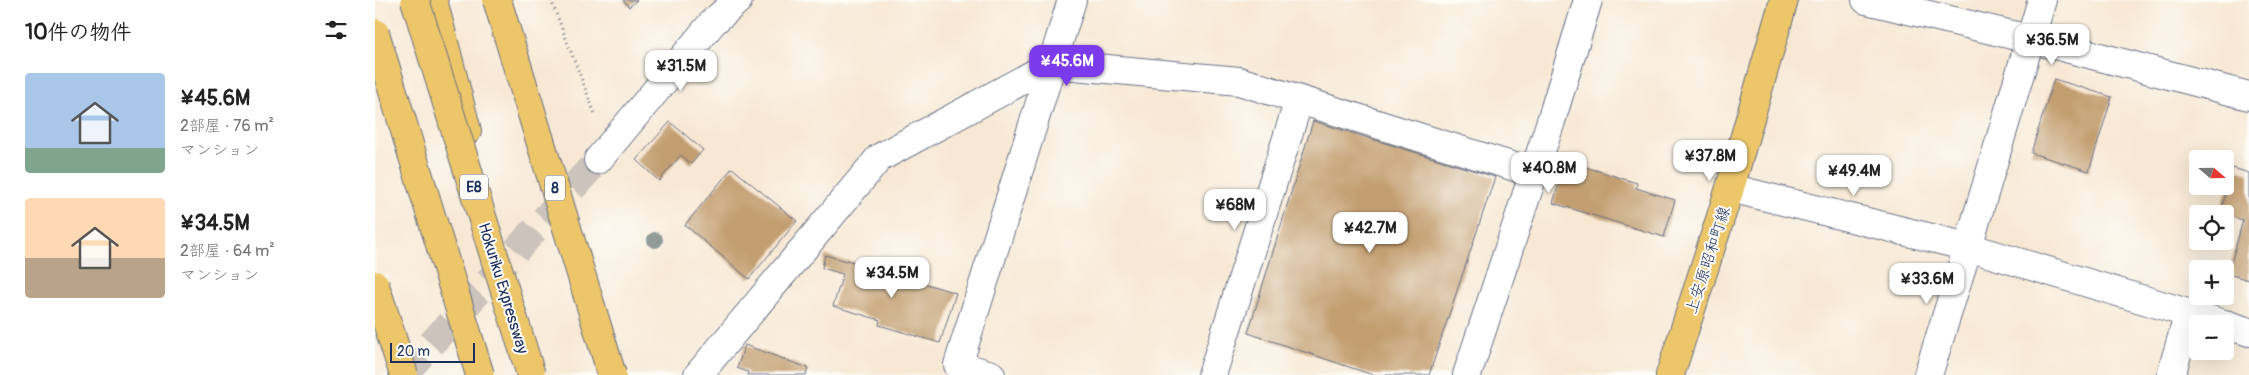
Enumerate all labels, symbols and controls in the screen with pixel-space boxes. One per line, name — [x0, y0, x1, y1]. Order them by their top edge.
icon: filters — [322, 16, 350, 44]
text: 10件の物件 — [25, 19, 132, 46]
pin: ¥36.5M — [2011, 23, 2093, 66]
text: ¥36.5M — [2025, 30, 2079, 50]
pin: ¥45.6M — [1026, 44, 1108, 87]
pin: ¥31.5M — [640, 49, 722, 92]
text: ¥45.6M — [1040, 51, 1094, 71]
text: ¥31.5M — [656, 56, 706, 76]
text: ¥45.6M — [180, 85, 250, 112]
icon: home — [65, 93, 125, 153]
text: 2部屋 · 76 m² — [180, 116, 274, 136]
text: マンション — [180, 140, 259, 160]
pin: ¥37.8M — [1669, 140, 1751, 182]
text: ¥37.8M — [1684, 146, 1736, 166]
north arrow — [2189, 150, 2234, 195]
map controls — [2189, 150, 2234, 360]
pin: ¥40.8M — [1508, 152, 1590, 194]
pin: ¥49.4M — [1813, 154, 1895, 197]
text: ¥40.8M — [1522, 158, 1576, 178]
text: ¥49.4M — [1828, 161, 1880, 181]
road number: E8 — [460, 174, 488, 200]
road number: 8 — [545, 176, 565, 200]
pin: ¥68M — [1205, 188, 1265, 231]
text: ¥68M — [1215, 195, 1255, 215]
street label: 上安原昭和町線 — [1681, 204, 1735, 317]
button: locate — [2189, 205, 2234, 250]
text: ¥34.5M — [180, 210, 250, 237]
pin: ¥42.7M — [1329, 212, 1411, 254]
icon: home — [65, 218, 125, 278]
text: ¥42.7M — [1344, 218, 1396, 238]
street label: Hokuriku Expressway — [474, 220, 533, 356]
text: 2部屋 · 64 m² — [180, 241, 275, 261]
pin: ¥34.5M — [851, 256, 933, 299]
button: + — [2189, 260, 2234, 305]
pin: ¥33.6M — [1886, 262, 1968, 305]
text: ¥34.5M — [865, 263, 919, 283]
text: マンション — [180, 265, 259, 285]
text: ¥33.6M — [1900, 269, 1954, 289]
button: − — [2189, 315, 2234, 360]
scale bar — [390, 340, 475, 363]
text: 20 m — [397, 343, 430, 360]

